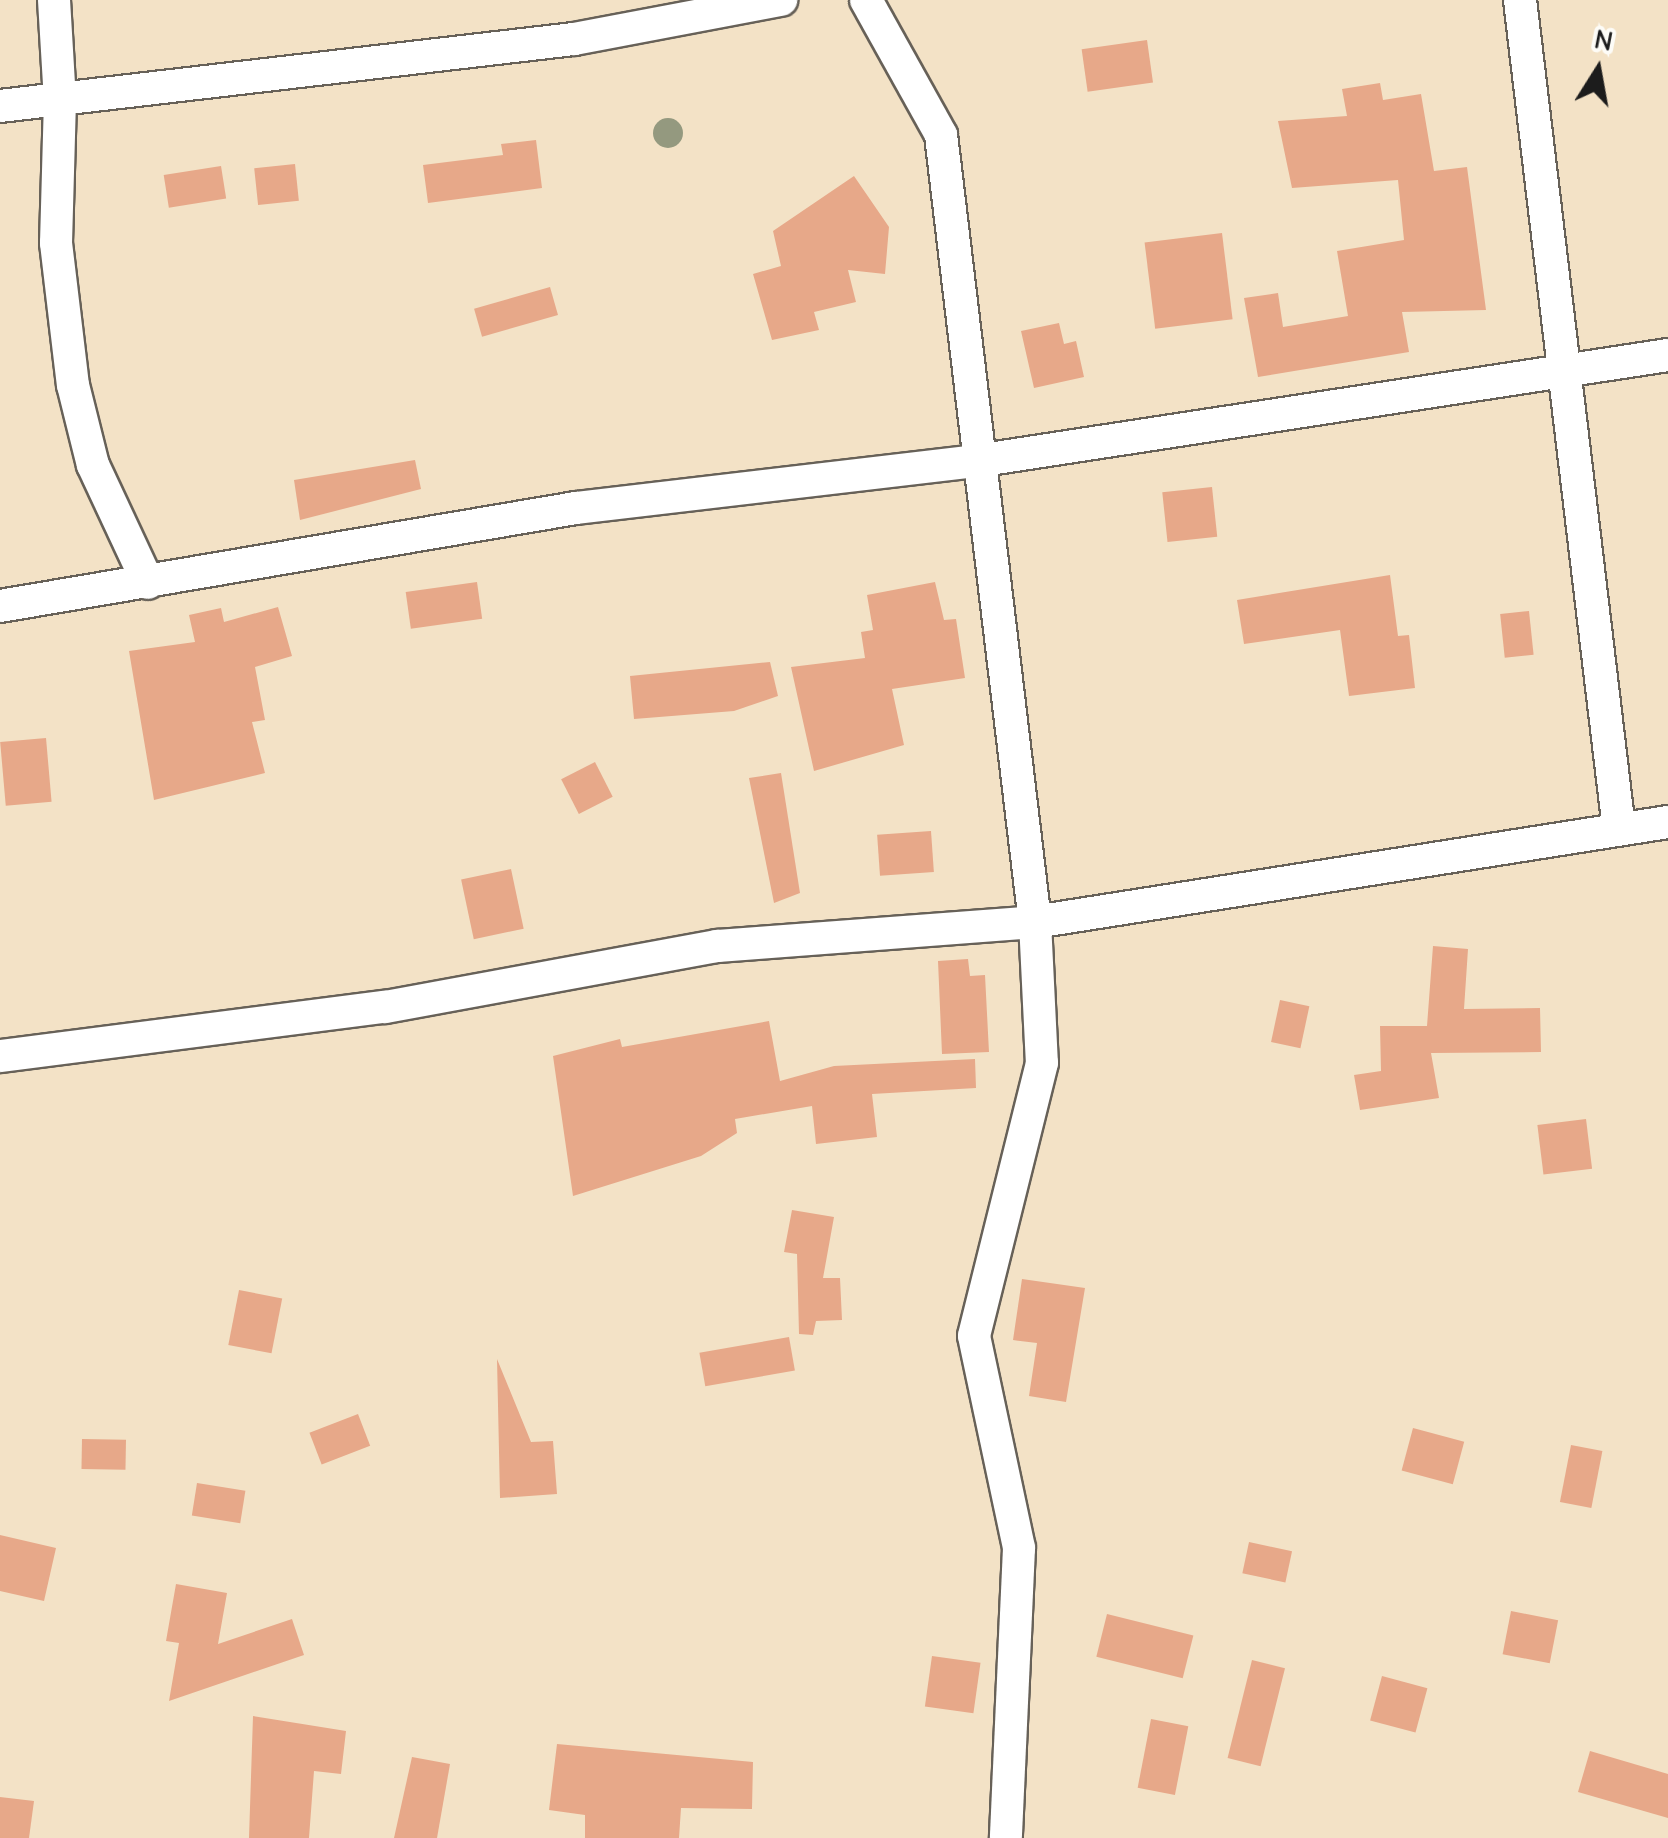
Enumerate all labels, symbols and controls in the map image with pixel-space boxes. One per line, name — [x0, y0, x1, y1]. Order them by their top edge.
north arrow — [1548, 20, 1648, 120]
text: N — [1592, 23, 1616, 58]

